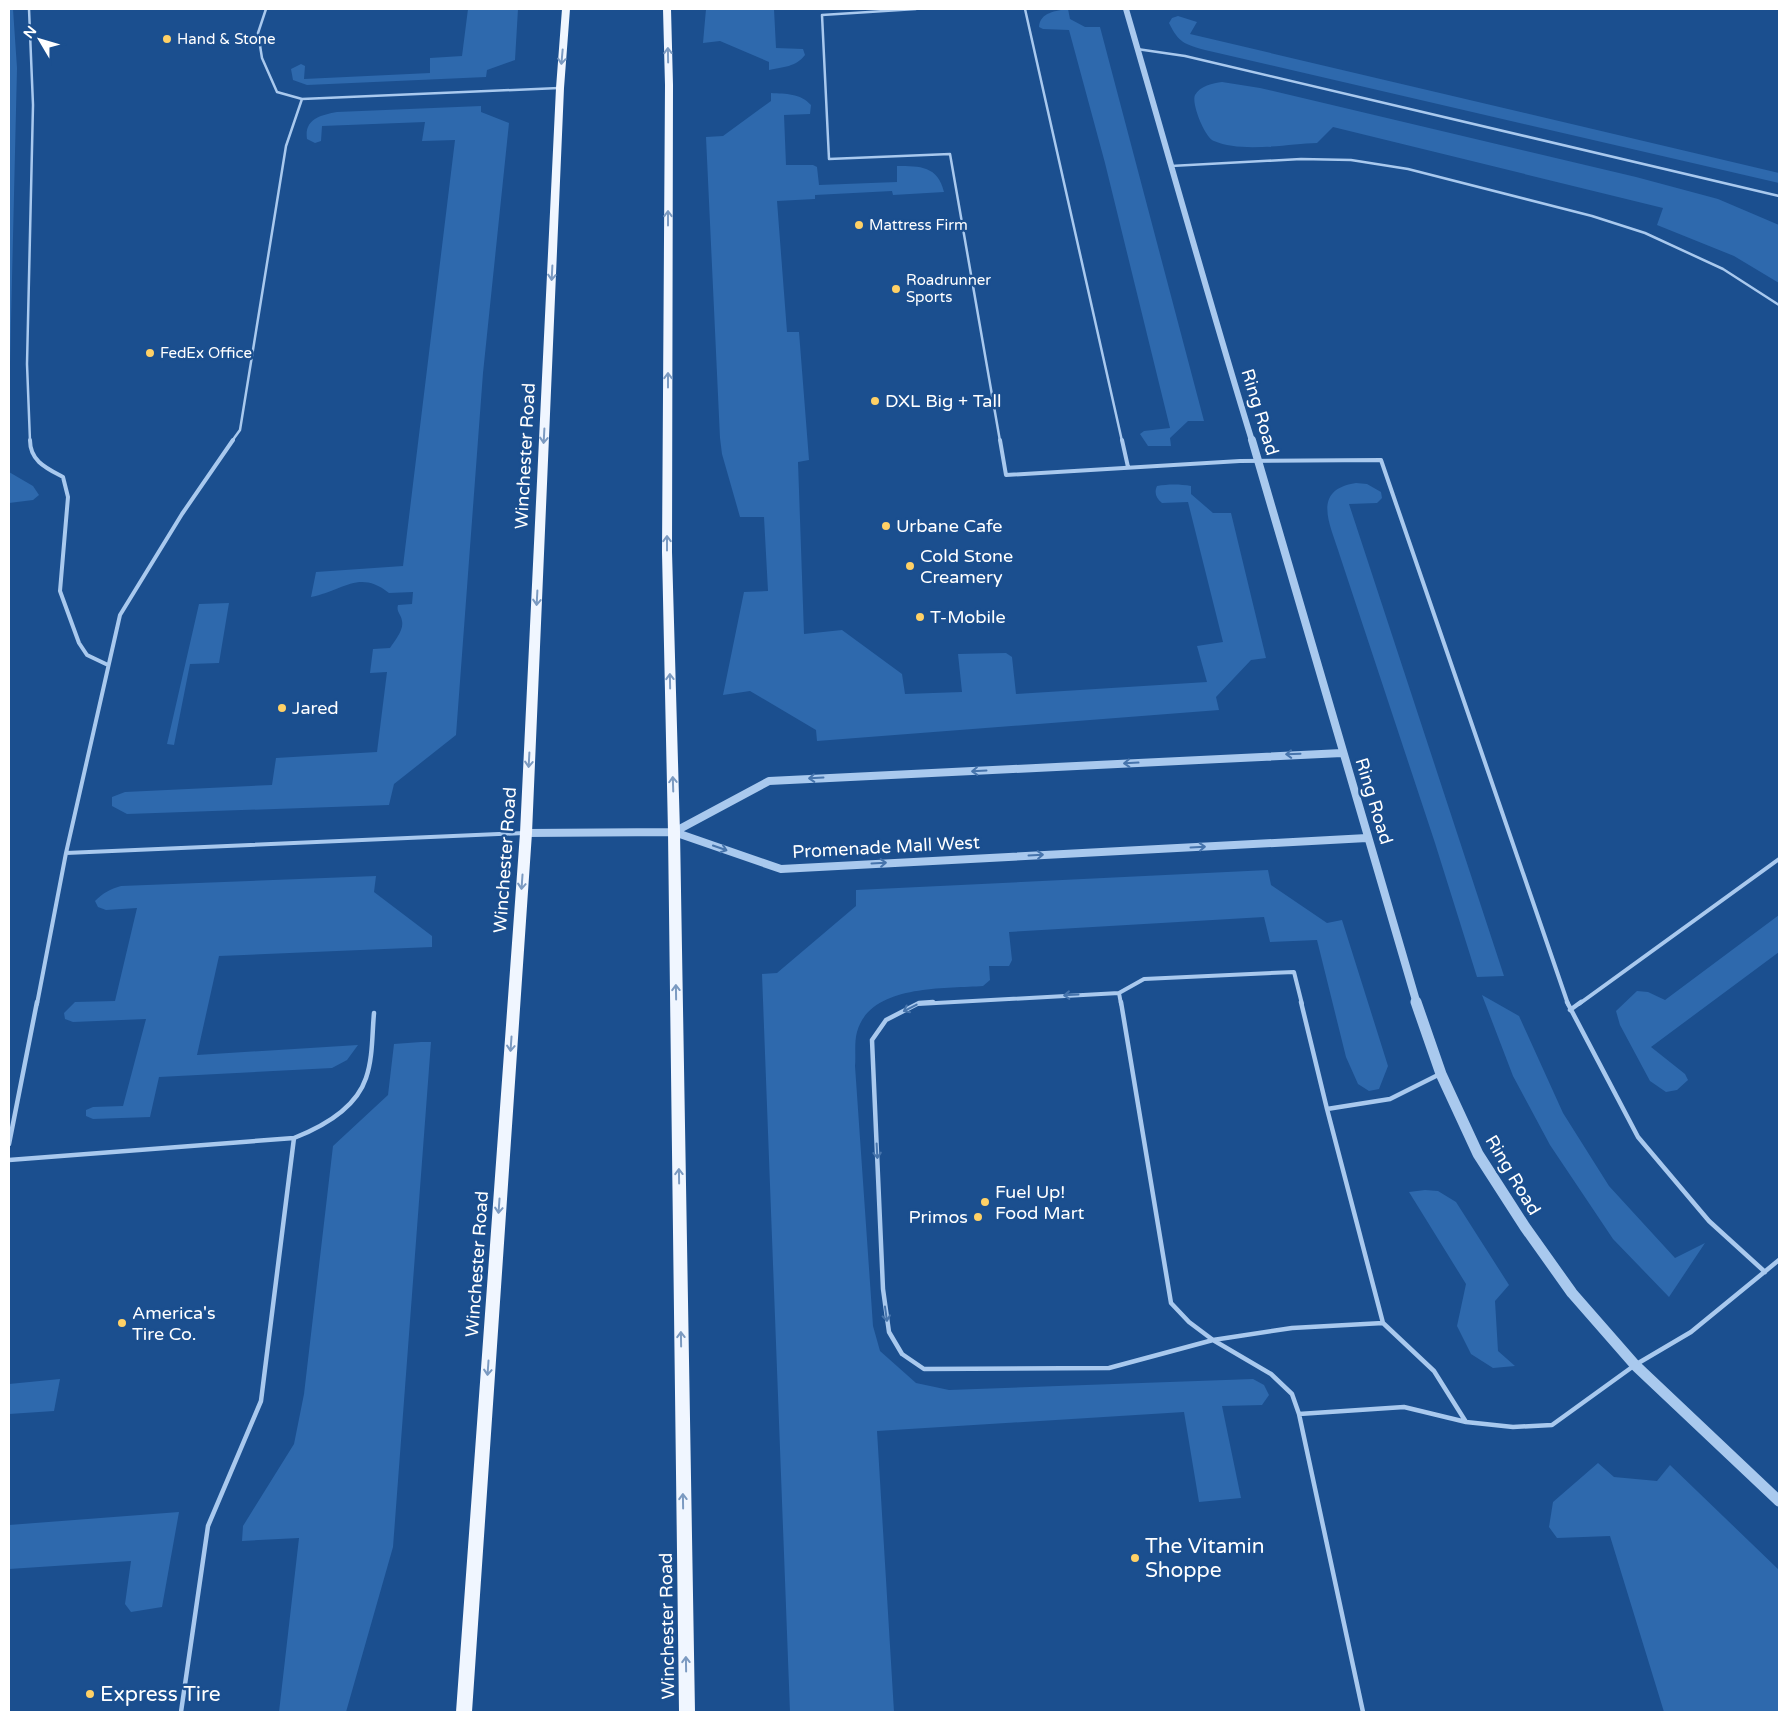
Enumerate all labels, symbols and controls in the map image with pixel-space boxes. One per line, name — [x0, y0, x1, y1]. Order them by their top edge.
north arrow — [15, 15, 65, 65]
text: N — [20, 23, 40, 42]
place label: Hand & Stone — [177, 30, 275, 48]
marker: Hand & Stone — [161, 33, 173, 45]
one-way arrow — [663, 47, 673, 64]
one-way arrow — [558, 49, 567, 65]
one-way arrow — [663, 210, 673, 226]
place label: Mattress Firm — [869, 216, 968, 234]
marker: Mattress Firm — [853, 219, 865, 231]
one-way arrow — [547, 265, 556, 281]
place label: Roadrunner Sports — [906, 271, 991, 306]
marker: Roadrunner Sports — [890, 283, 902, 295]
place label: FedEx Office — [160, 344, 252, 362]
marker: FedEx Office — [144, 347, 156, 359]
street label: Ring Road — [1236, 366, 1284, 458]
one-way arrow — [663, 372, 673, 388]
street label: Winchester Road — [510, 382, 540, 530]
place label: DXL Big + Tall — [885, 390, 1001, 412]
marker: DXL Big + Tall — [869, 395, 881, 407]
one-way arrow — [540, 427, 549, 443]
place label: Urbane Cafe — [896, 515, 1002, 537]
marker: Urbane Cafe — [880, 520, 892, 532]
one-way arrow — [662, 535, 672, 551]
place label: Cold Stone Creamery — [920, 545, 1013, 588]
marker: Cold Stone Creamery — [904, 560, 916, 572]
one-way arrow — [532, 590, 542, 606]
place label: T-Mobile — [930, 606, 1006, 628]
marker: T-Mobile — [914, 611, 926, 623]
one-way arrow — [665, 673, 675, 690]
place label: Jared — [292, 697, 339, 719]
marker: Jared — [276, 702, 288, 714]
one-way arrow — [1285, 750, 1301, 759]
one-way arrow — [525, 752, 534, 768]
street label: Ring Road — [1350, 755, 1398, 847]
one-way arrow — [1123, 758, 1139, 767]
one-way arrow — [971, 766, 987, 775]
one-way arrow — [809, 774, 825, 783]
one-way arrow — [668, 776, 677, 792]
street label: Winchester Road — [489, 786, 521, 934]
street label: Promenade Mall West — [792, 831, 980, 863]
one-way arrow — [1190, 842, 1206, 852]
one-way arrow — [712, 844, 727, 853]
one-way arrow — [1028, 851, 1044, 860]
one-way arrow — [871, 859, 887, 868]
one-way arrow — [518, 874, 527, 890]
one-way arrow — [671, 985, 681, 1001]
one-way arrow — [1063, 991, 1079, 1000]
one-way arrow — [902, 1003, 917, 1013]
one-way arrow — [506, 1036, 515, 1052]
street label: Ring Road — [1481, 1131, 1545, 1219]
one-way arrow — [872, 1143, 881, 1159]
one-way arrow — [674, 1168, 684, 1184]
place label: Fuel Up! Food Mart — [995, 1181, 1085, 1224]
street label: Winchester Road — [461, 1190, 493, 1338]
marker: Fuel Up! Food Mart — [979, 1196, 991, 1208]
one-way arrow — [495, 1198, 504, 1214]
place label: Primos — [909, 1206, 968, 1228]
marker: Primos — [972, 1211, 984, 1223]
place label: America's Tire Co. — [132, 1302, 216, 1345]
one-way arrow — [881, 1305, 891, 1321]
marker: America's Tire Co. — [116, 1317, 128, 1329]
one-way arrow — [676, 1331, 686, 1347]
one-way arrow — [483, 1360, 493, 1376]
one-way arrow — [679, 1493, 688, 1509]
place label: The Vitamin Shoppe — [1145, 1534, 1265, 1583]
marker: The Vitamin Shoppe — [1129, 1552, 1141, 1564]
street label: Winchester Road — [655, 1553, 679, 1699]
one-way arrow — [681, 1656, 691, 1672]
place label: Express Tire — [100, 1682, 221, 1707]
marker: Express Tire — [84, 1688, 96, 1700]

